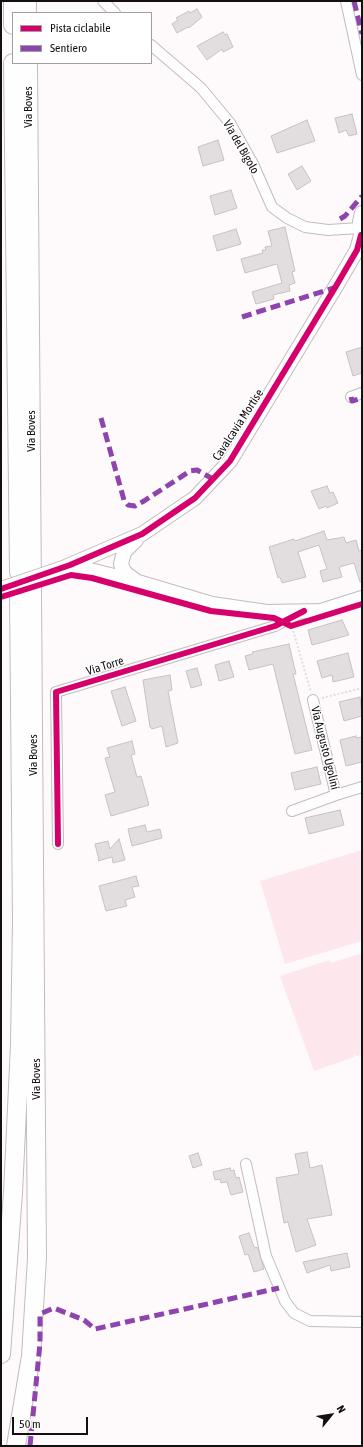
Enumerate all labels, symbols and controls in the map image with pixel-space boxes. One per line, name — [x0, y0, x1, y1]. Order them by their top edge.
legend — [12, 12, 152, 64]
text: Pista ciclabile — [50, 21, 111, 35]
text: Sentiero — [50, 41, 87, 55]
street label: Via Boves — [21, 86, 35, 128]
street label: Via del Bigolo — [220, 118, 262, 176]
street label: Cavalcavia Mortise — [210, 387, 266, 463]
street label: Via Boves — [24, 410, 38, 452]
street label: Via Torre — [84, 653, 126, 679]
street label: Via Augusto Ugolini — [308, 705, 342, 791]
street label: Via Boves — [26, 734, 40, 776]
street label: Via Boves — [29, 1058, 43, 1100]
north arrow — [311, 1395, 351, 1435]
text: N — [335, 1403, 348, 1415]
scale bar — [14, 1409, 90, 1435]
text: 50 m — [19, 1417, 41, 1431]

